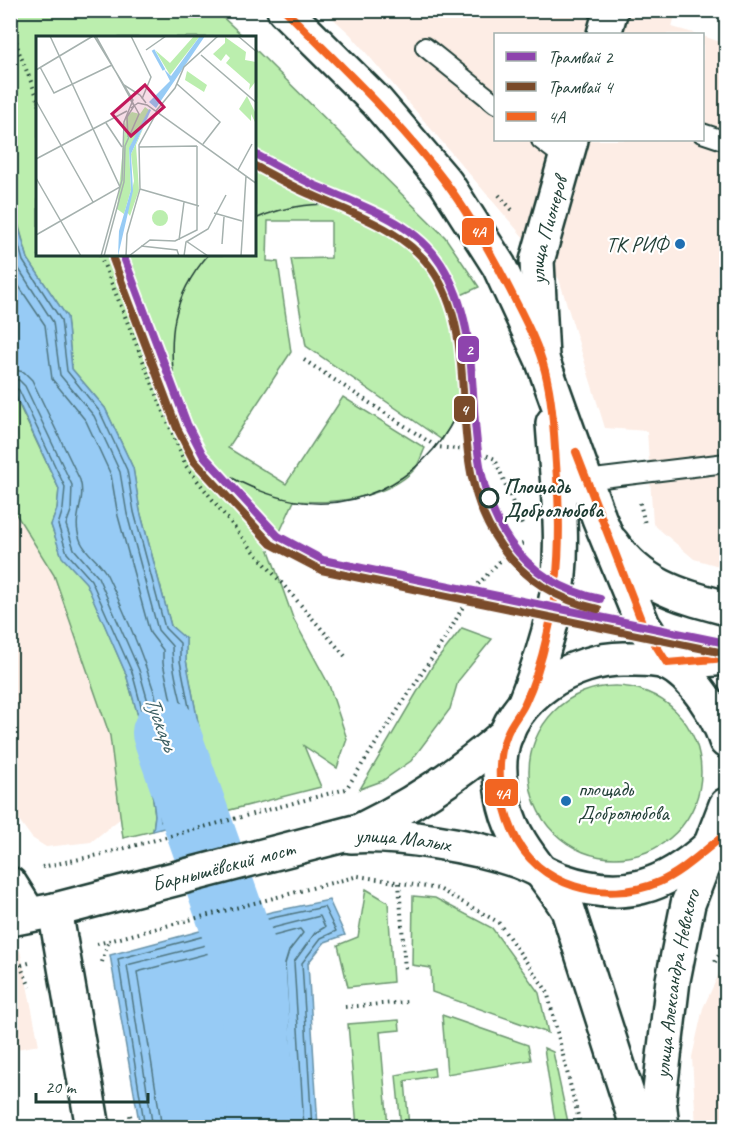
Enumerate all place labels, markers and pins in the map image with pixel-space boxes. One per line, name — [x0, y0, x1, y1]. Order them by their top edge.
place label: ТК РИФ — [606, 231, 670, 257]
marker: ТК РИФ — [673, 237, 687, 251]
place label: Площадь Добролюбова — [504, 473, 605, 523]
marker: Площадь Добролюбова — [479, 488, 499, 508]
place label: площадь Добролюбова — [578, 776, 670, 826]
marker: площадь Добролюбова — [559, 794, 573, 808]

